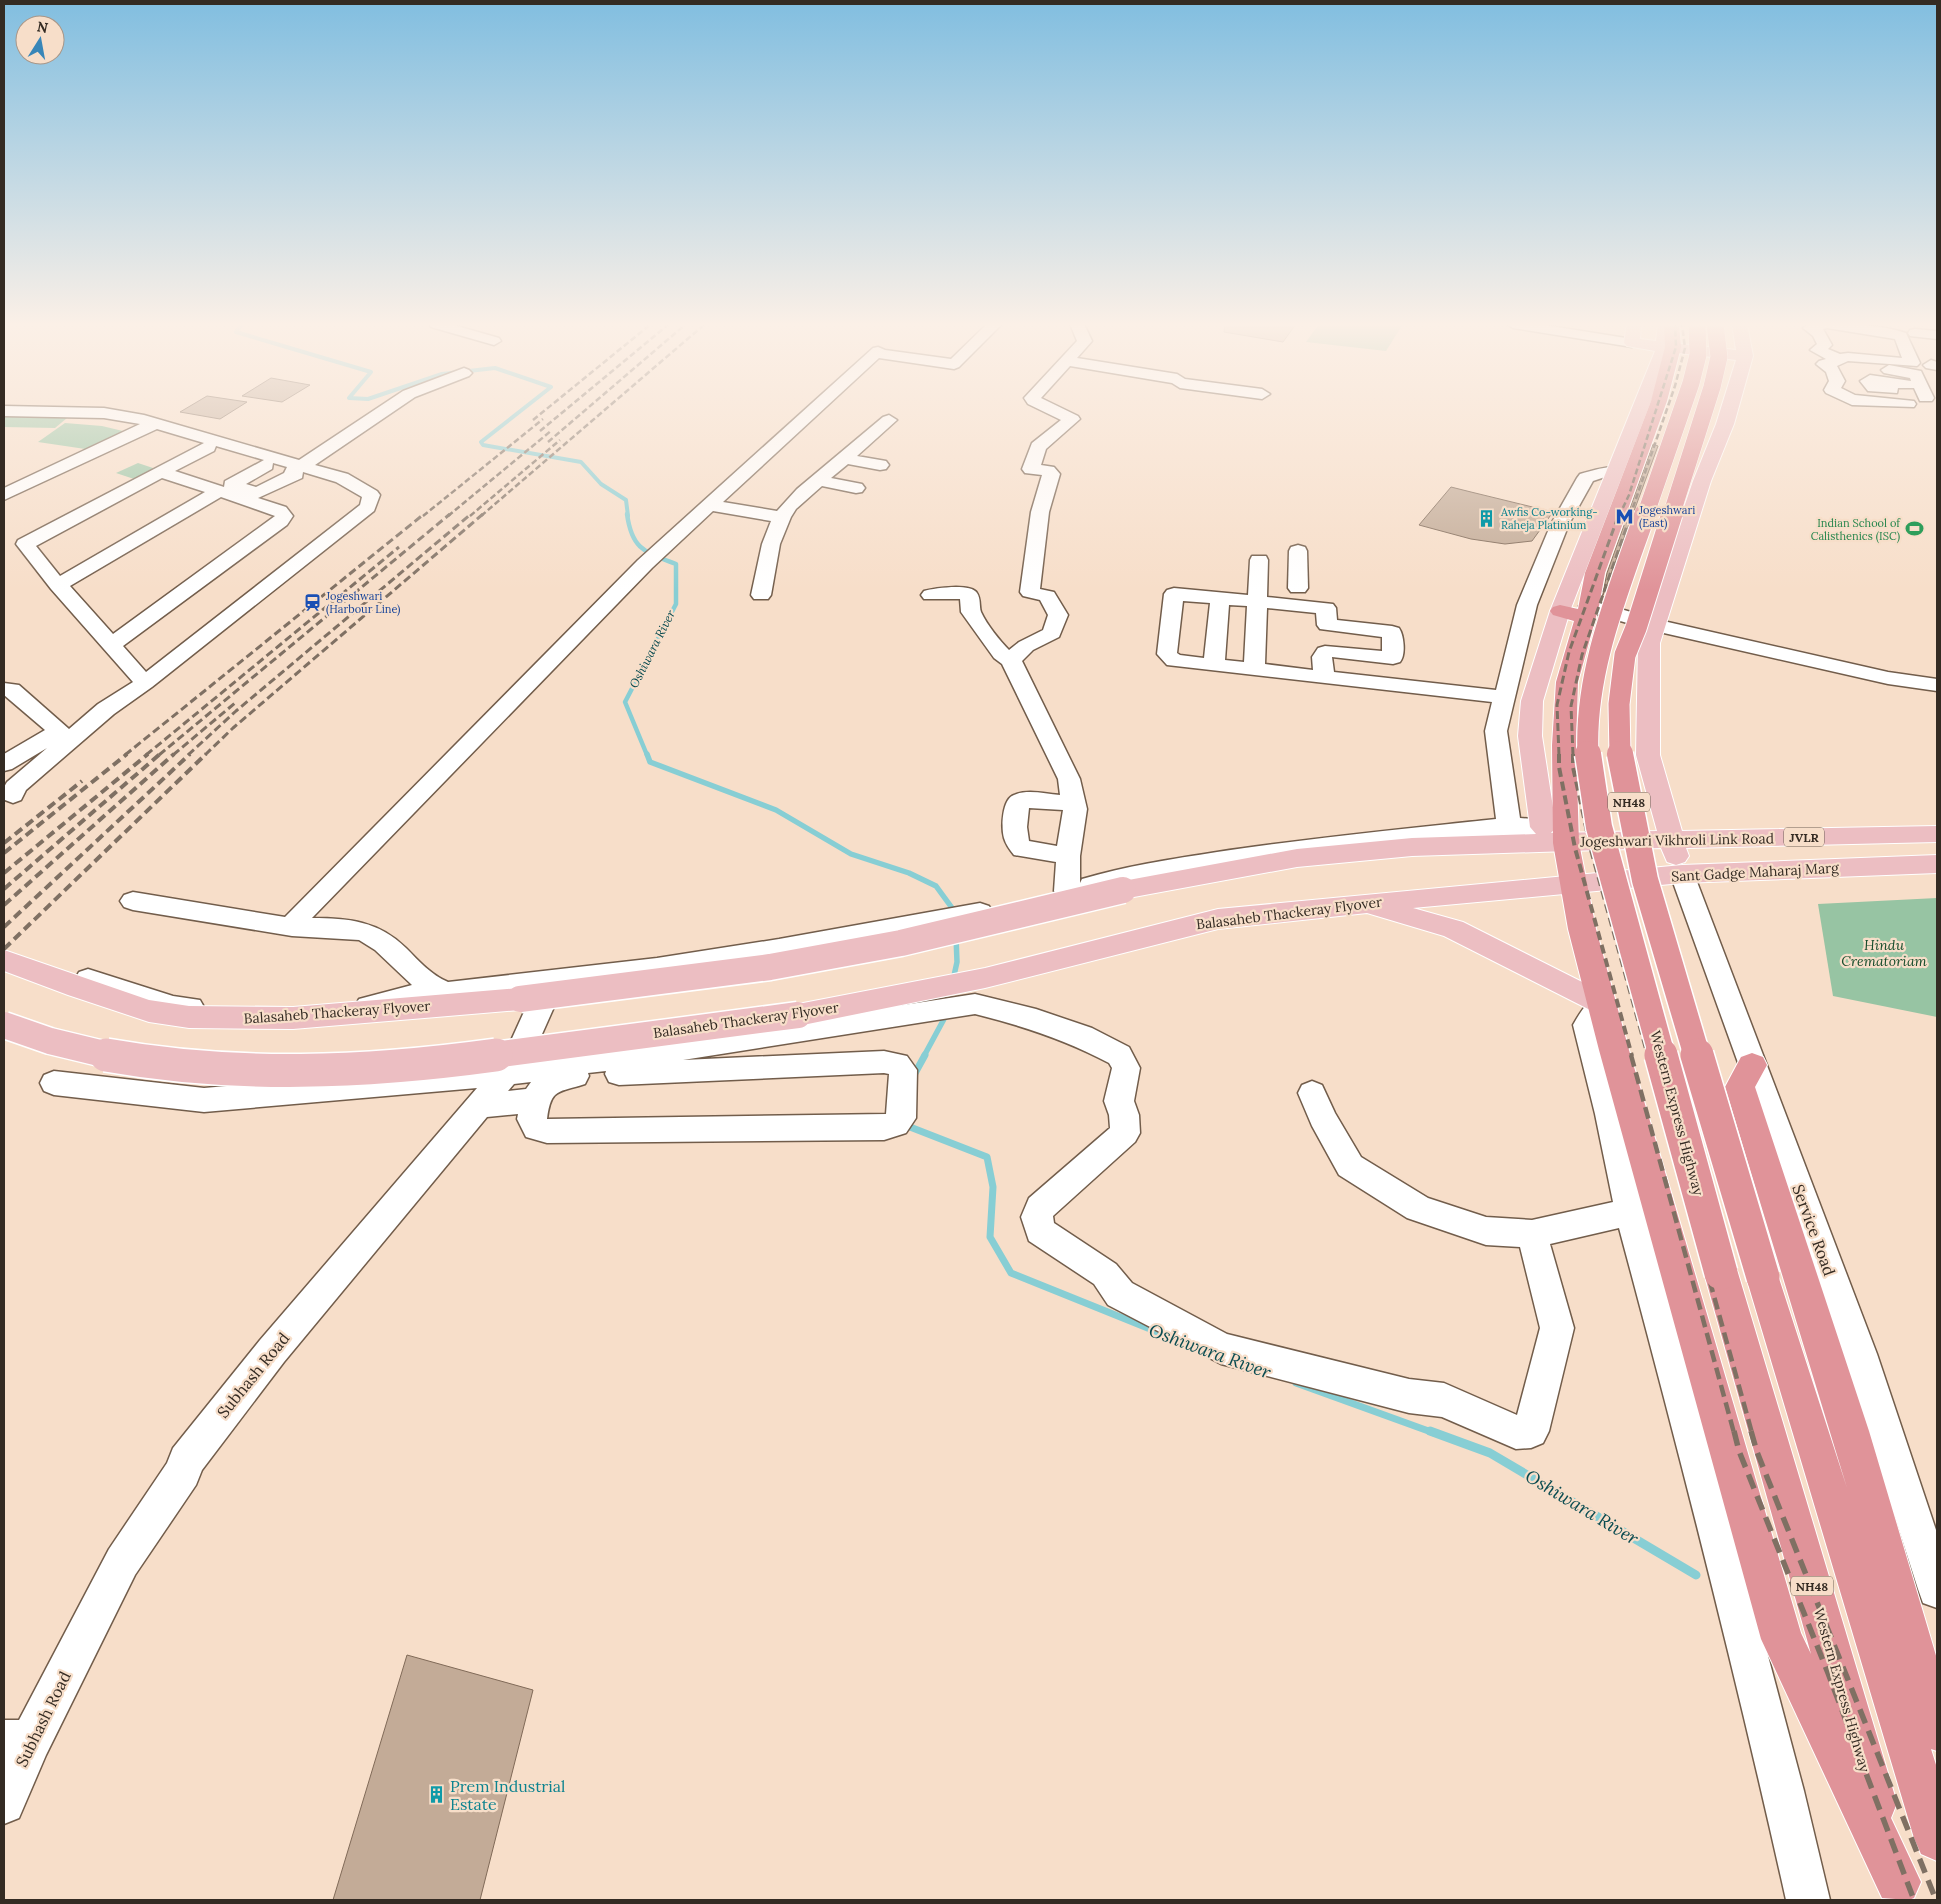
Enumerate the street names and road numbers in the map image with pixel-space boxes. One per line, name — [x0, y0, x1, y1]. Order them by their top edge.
road number: NH48 — [1608, 792, 1650, 812]
road number: JVLR — [1784, 828, 1824, 846]
street label: Jogeshwari Vikhroli Link Road — [1579, 829, 1774, 851]
street label: Sant Gadge Maharaj Marg — [1671, 859, 1840, 885]
street label: Balasaheb Thackeray Flyover — [1195, 893, 1383, 933]
street label: Balasaheb Thackeray Flyover — [243, 996, 431, 1028]
street label: Balasaheb Thackeray Flyover — [652, 998, 840, 1042]
street label: Western Express Highway — [1646, 1029, 1708, 1198]
street label: Service Road — [1788, 1182, 1840, 1279]
street label: Subhash Road — [212, 1328, 294, 1422]
road number: NH48 — [1791, 1576, 1833, 1595]
street label: Western Express Highway — [1810, 1606, 1874, 1775]
street label: Subhash Road — [11, 1667, 75, 1770]

